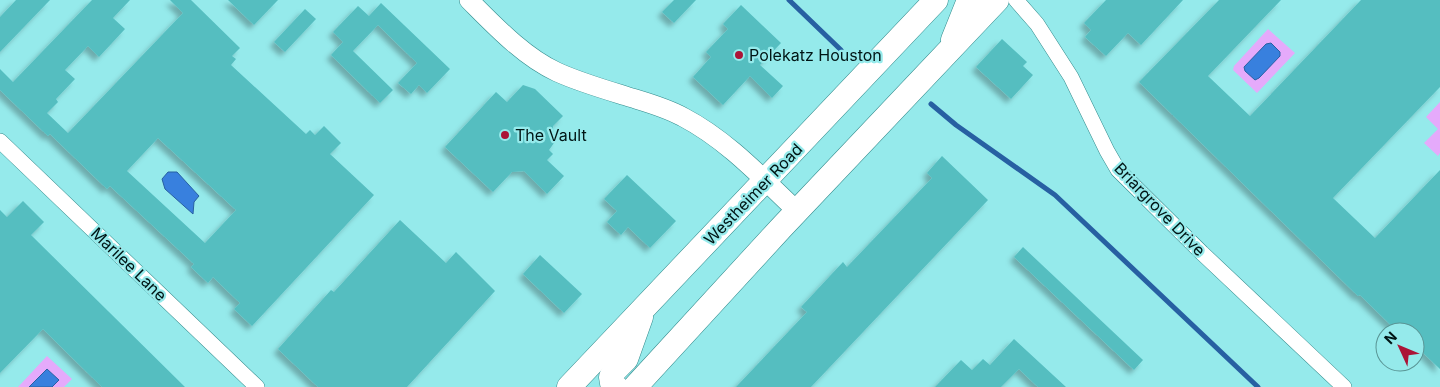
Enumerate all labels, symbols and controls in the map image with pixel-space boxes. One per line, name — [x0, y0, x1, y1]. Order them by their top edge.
place label: Polekatz Houston — [749, 45, 882, 65]
marker: Polekatz Houston — [733, 49, 745, 61]
place label: The Vault — [515, 125, 587, 145]
marker: The Vault — [499, 129, 511, 141]
street label: Westheimer Road — [700, 139, 806, 249]
street label: Briargrove Drive — [1110, 158, 1210, 260]
street label: Marilee Lane — [87, 223, 171, 305]
north arrow — [1375, 322, 1425, 372]
text: N — [1380, 328, 1400, 347]

